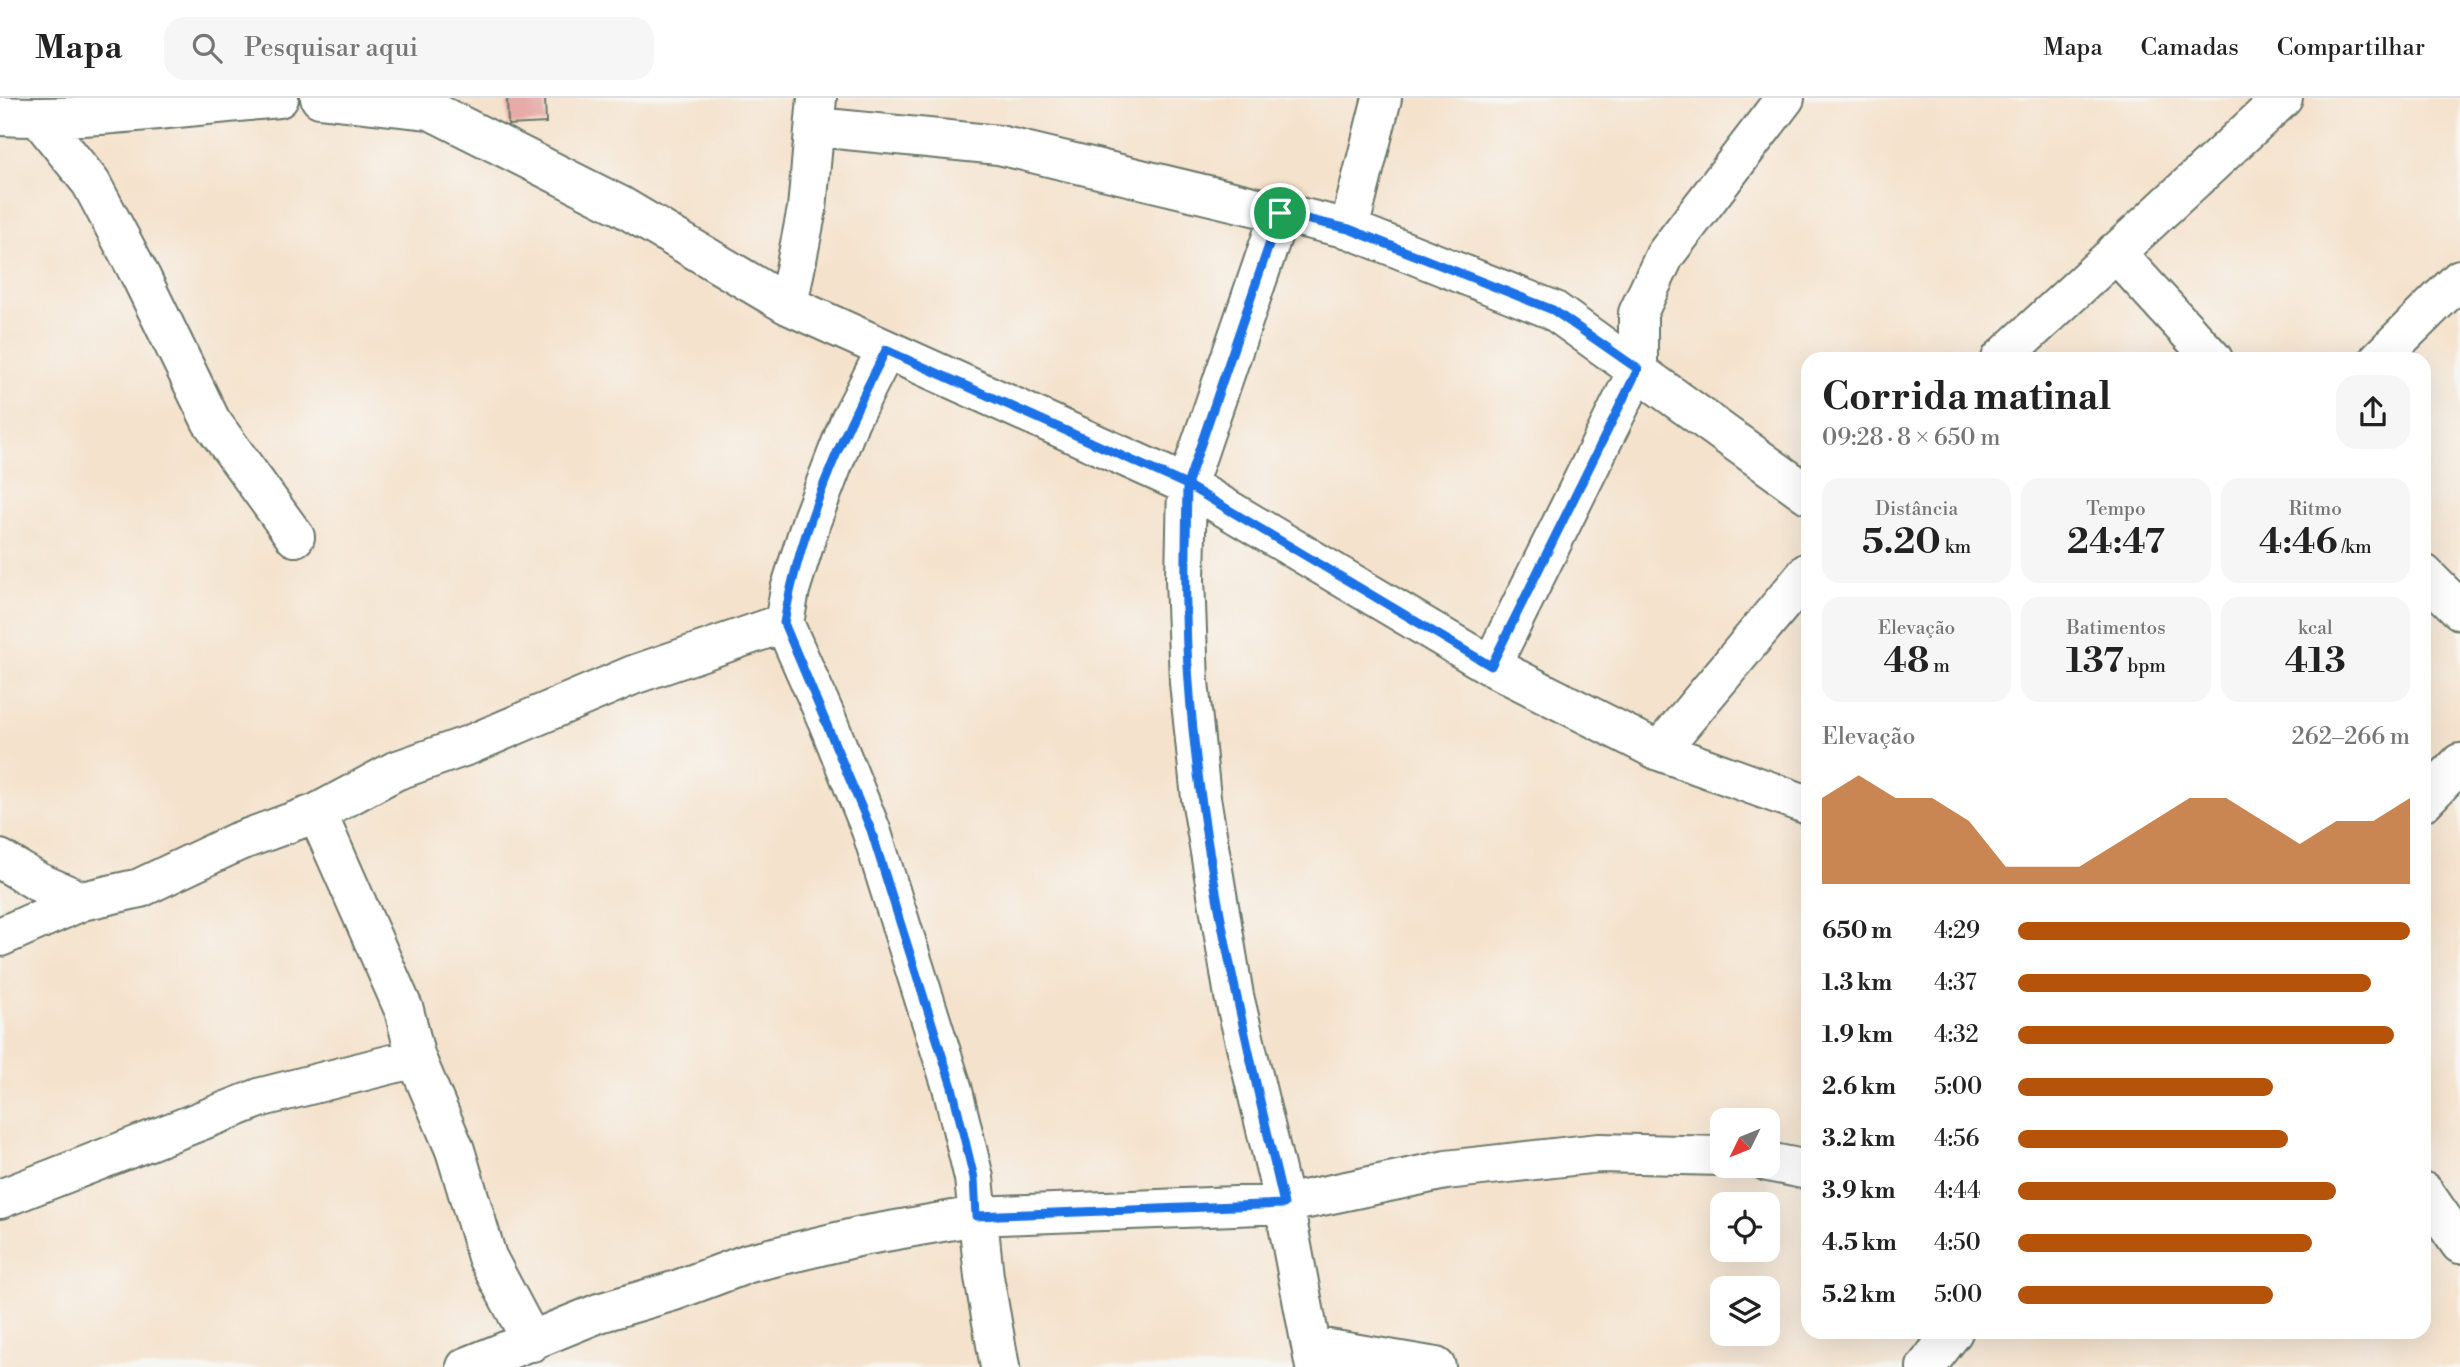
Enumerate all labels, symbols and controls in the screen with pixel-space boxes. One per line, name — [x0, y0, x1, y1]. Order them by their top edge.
search box — [164, 17, 654, 80]
text: Mapa — [35, 28, 122, 69]
icon: search — [188, 29, 226, 67]
text: Pesquisar aqui — [244, 32, 418, 64]
text: Mapa — [2043, 33, 2103, 63]
text: Camadas — [2141, 33, 2239, 63]
text: Compartilhar — [2277, 33, 2425, 63]
pin — [1250, 183, 1310, 243]
icon: arrive — [1261, 194, 1299, 232]
text: Corrida matinal — [1822, 374, 2111, 421]
button: share — [2336, 375, 2410, 449]
text: 09:28 · 8 × 650 m — [1822, 424, 2001, 452]
text: Distância — [1875, 497, 1958, 521]
text: Tempo — [2086, 497, 2146, 521]
text: Ritmo — [2289, 497, 2342, 521]
text: 5.20 — [1862, 521, 1941, 564]
text: 24:47 — [2067, 521, 2165, 564]
text: 4:46 — [2259, 521, 2338, 564]
text: km — [1941, 535, 1971, 559]
text: /km — [2338, 535, 2372, 559]
text: Elevação — [1878, 616, 1955, 640]
text: Batimentos — [2066, 616, 2166, 640]
text: kcal — [2298, 616, 2333, 640]
text: 48 — [1884, 640, 1929, 683]
text: 137 — [2066, 640, 2124, 683]
text: 413 — [2285, 640, 2346, 683]
text: m — [1929, 654, 1950, 678]
text: bpm — [2124, 654, 2166, 678]
text: Elevação — [1822, 723, 1915, 751]
text: 262–266 m — [2292, 723, 2410, 751]
text: 650 m — [1822, 917, 1892, 945]
text: 4:29 — [1934, 917, 1980, 945]
text: 1.3 km — [1822, 969, 1892, 997]
text: 4:37 — [1934, 969, 1977, 997]
text: 1.9 km — [1822, 1021, 1893, 1049]
text: 4:32 — [1934, 1021, 1979, 1049]
text: 2.6 km — [1822, 1073, 1896, 1101]
text: 5:00 — [1934, 1073, 1982, 1101]
north arrow — [1710, 1108, 1780, 1178]
map controls — [1710, 1108, 1780, 1346]
text: 3.2 km — [1822, 1125, 1895, 1153]
text: 4:56 — [1934, 1125, 1980, 1153]
text: 3.9 km — [1822, 1177, 1895, 1205]
text: 4:44 — [1934, 1177, 1981, 1205]
button: locate — [1710, 1192, 1780, 1262]
text: 4.5 km — [1822, 1229, 1897, 1257]
text: 4:50 — [1934, 1229, 1981, 1257]
button: layers — [1710, 1276, 1780, 1346]
text: 5.2 km — [1822, 1281, 1896, 1309]
text: 5:00 — [1934, 1281, 1982, 1309]

